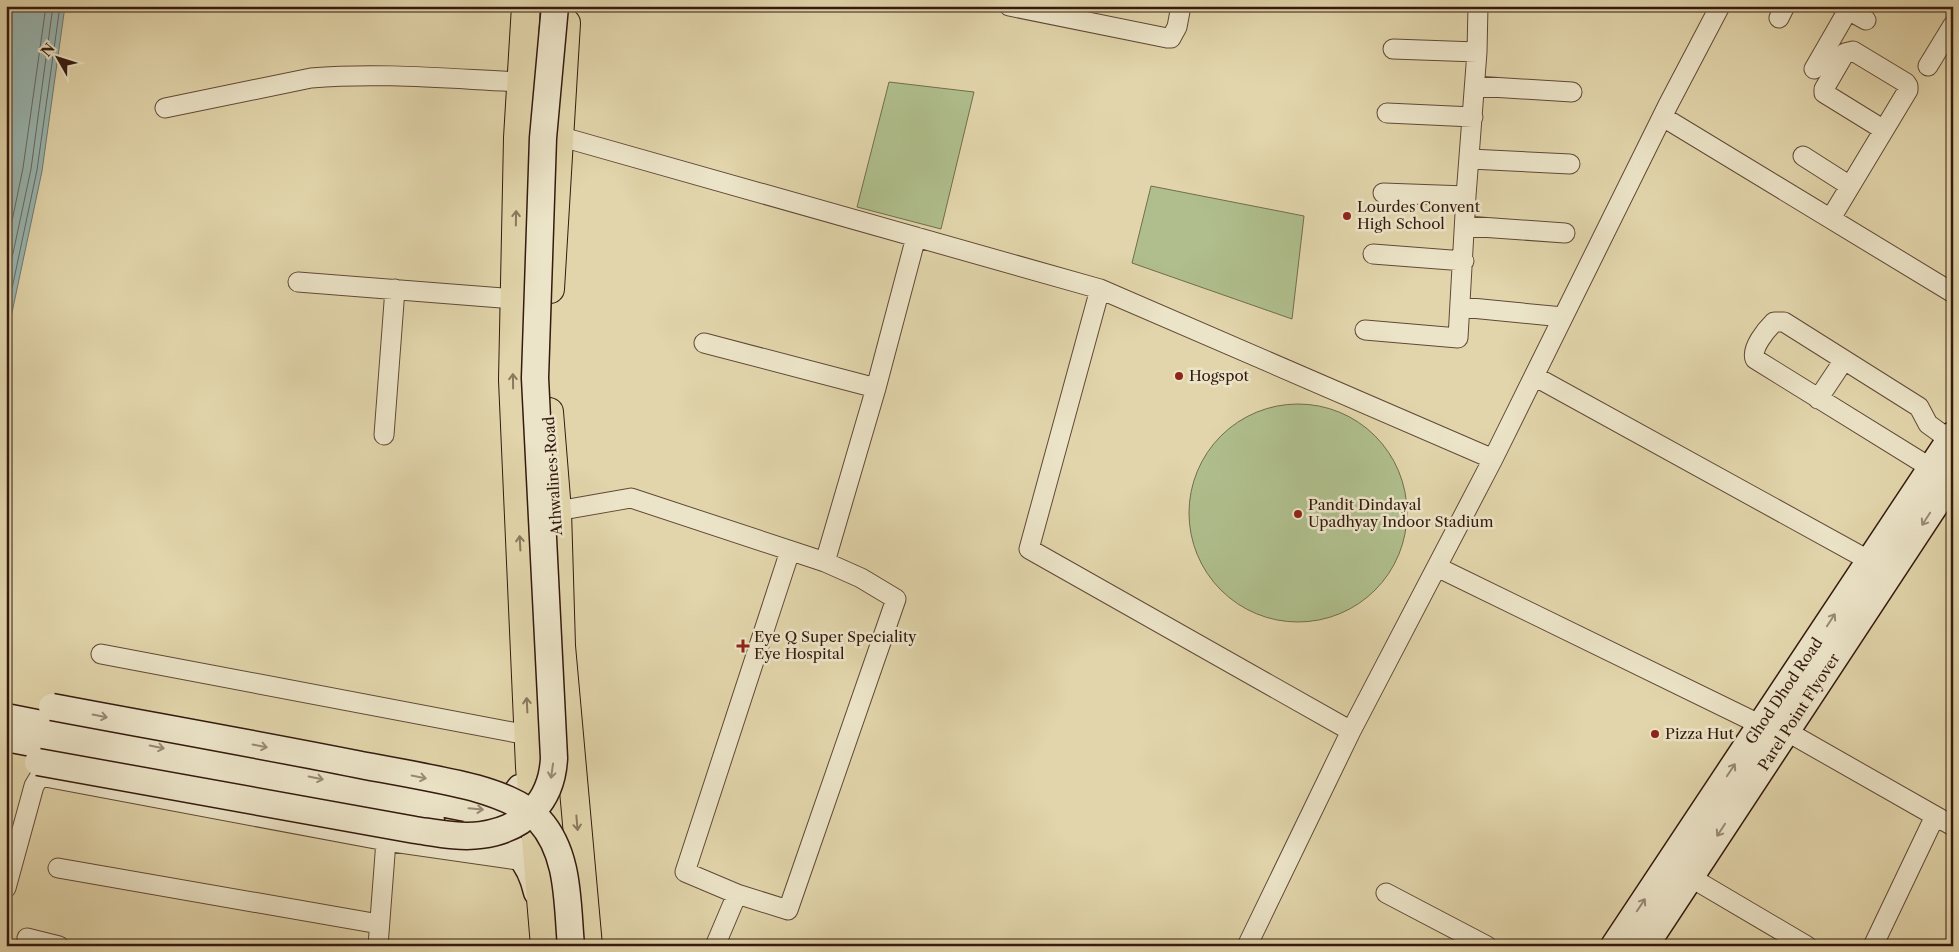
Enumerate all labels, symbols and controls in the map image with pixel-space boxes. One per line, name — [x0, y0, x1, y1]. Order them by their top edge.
north arrow — [32, 32, 82, 82]
text: N — [37, 39, 59, 60]
place label: Lourdes Convent High School — [1357, 197, 1481, 233]
one-way arrow — [512, 210, 521, 226]
marker: Lourdes Convent High School — [1341, 210, 1353, 222]
place label: Hogspot — [1189, 366, 1250, 385]
marker: Hogspot — [1173, 370, 1185, 382]
one-way arrow — [508, 373, 518, 389]
street label: Athwalines Road — [539, 416, 566, 537]
place label: Pandit Dindayal Upadhyay Indoor Stadium — [1308, 495, 1494, 531]
marker: Pandit Dindayal Upadhyay Indoor Stadium — [1292, 508, 1304, 520]
one-way arrow — [1921, 512, 1931, 526]
one-way arrow — [515, 535, 524, 551]
one-way arrow — [1826, 613, 1836, 627]
place label: Eye Q Super Speciality Eye Hospital — [754, 627, 917, 663]
street label: Ghod Dhod Road — [1741, 634, 1826, 748]
marker: Eye Q Super Speciality Eye Hospital — [736, 639, 750, 653]
street label: Parel Point Flyover — [1754, 649, 1844, 774]
one-way arrow — [522, 697, 532, 714]
one-way arrow — [91, 711, 107, 721]
place label: Pizza Hut — [1665, 724, 1735, 743]
marker: Pizza Hut — [1649, 728, 1661, 740]
one-way arrow — [251, 741, 267, 751]
one-way arrow — [149, 743, 165, 752]
one-way arrow — [547, 763, 557, 779]
one-way arrow — [1726, 763, 1736, 777]
one-way arrow — [411, 773, 427, 782]
one-way arrow — [308, 774, 324, 784]
one-way arrow — [468, 804, 484, 814]
one-way arrow — [572, 815, 582, 831]
one-way arrow — [1716, 823, 1726, 837]
one-way arrow — [1636, 898, 1646, 912]

